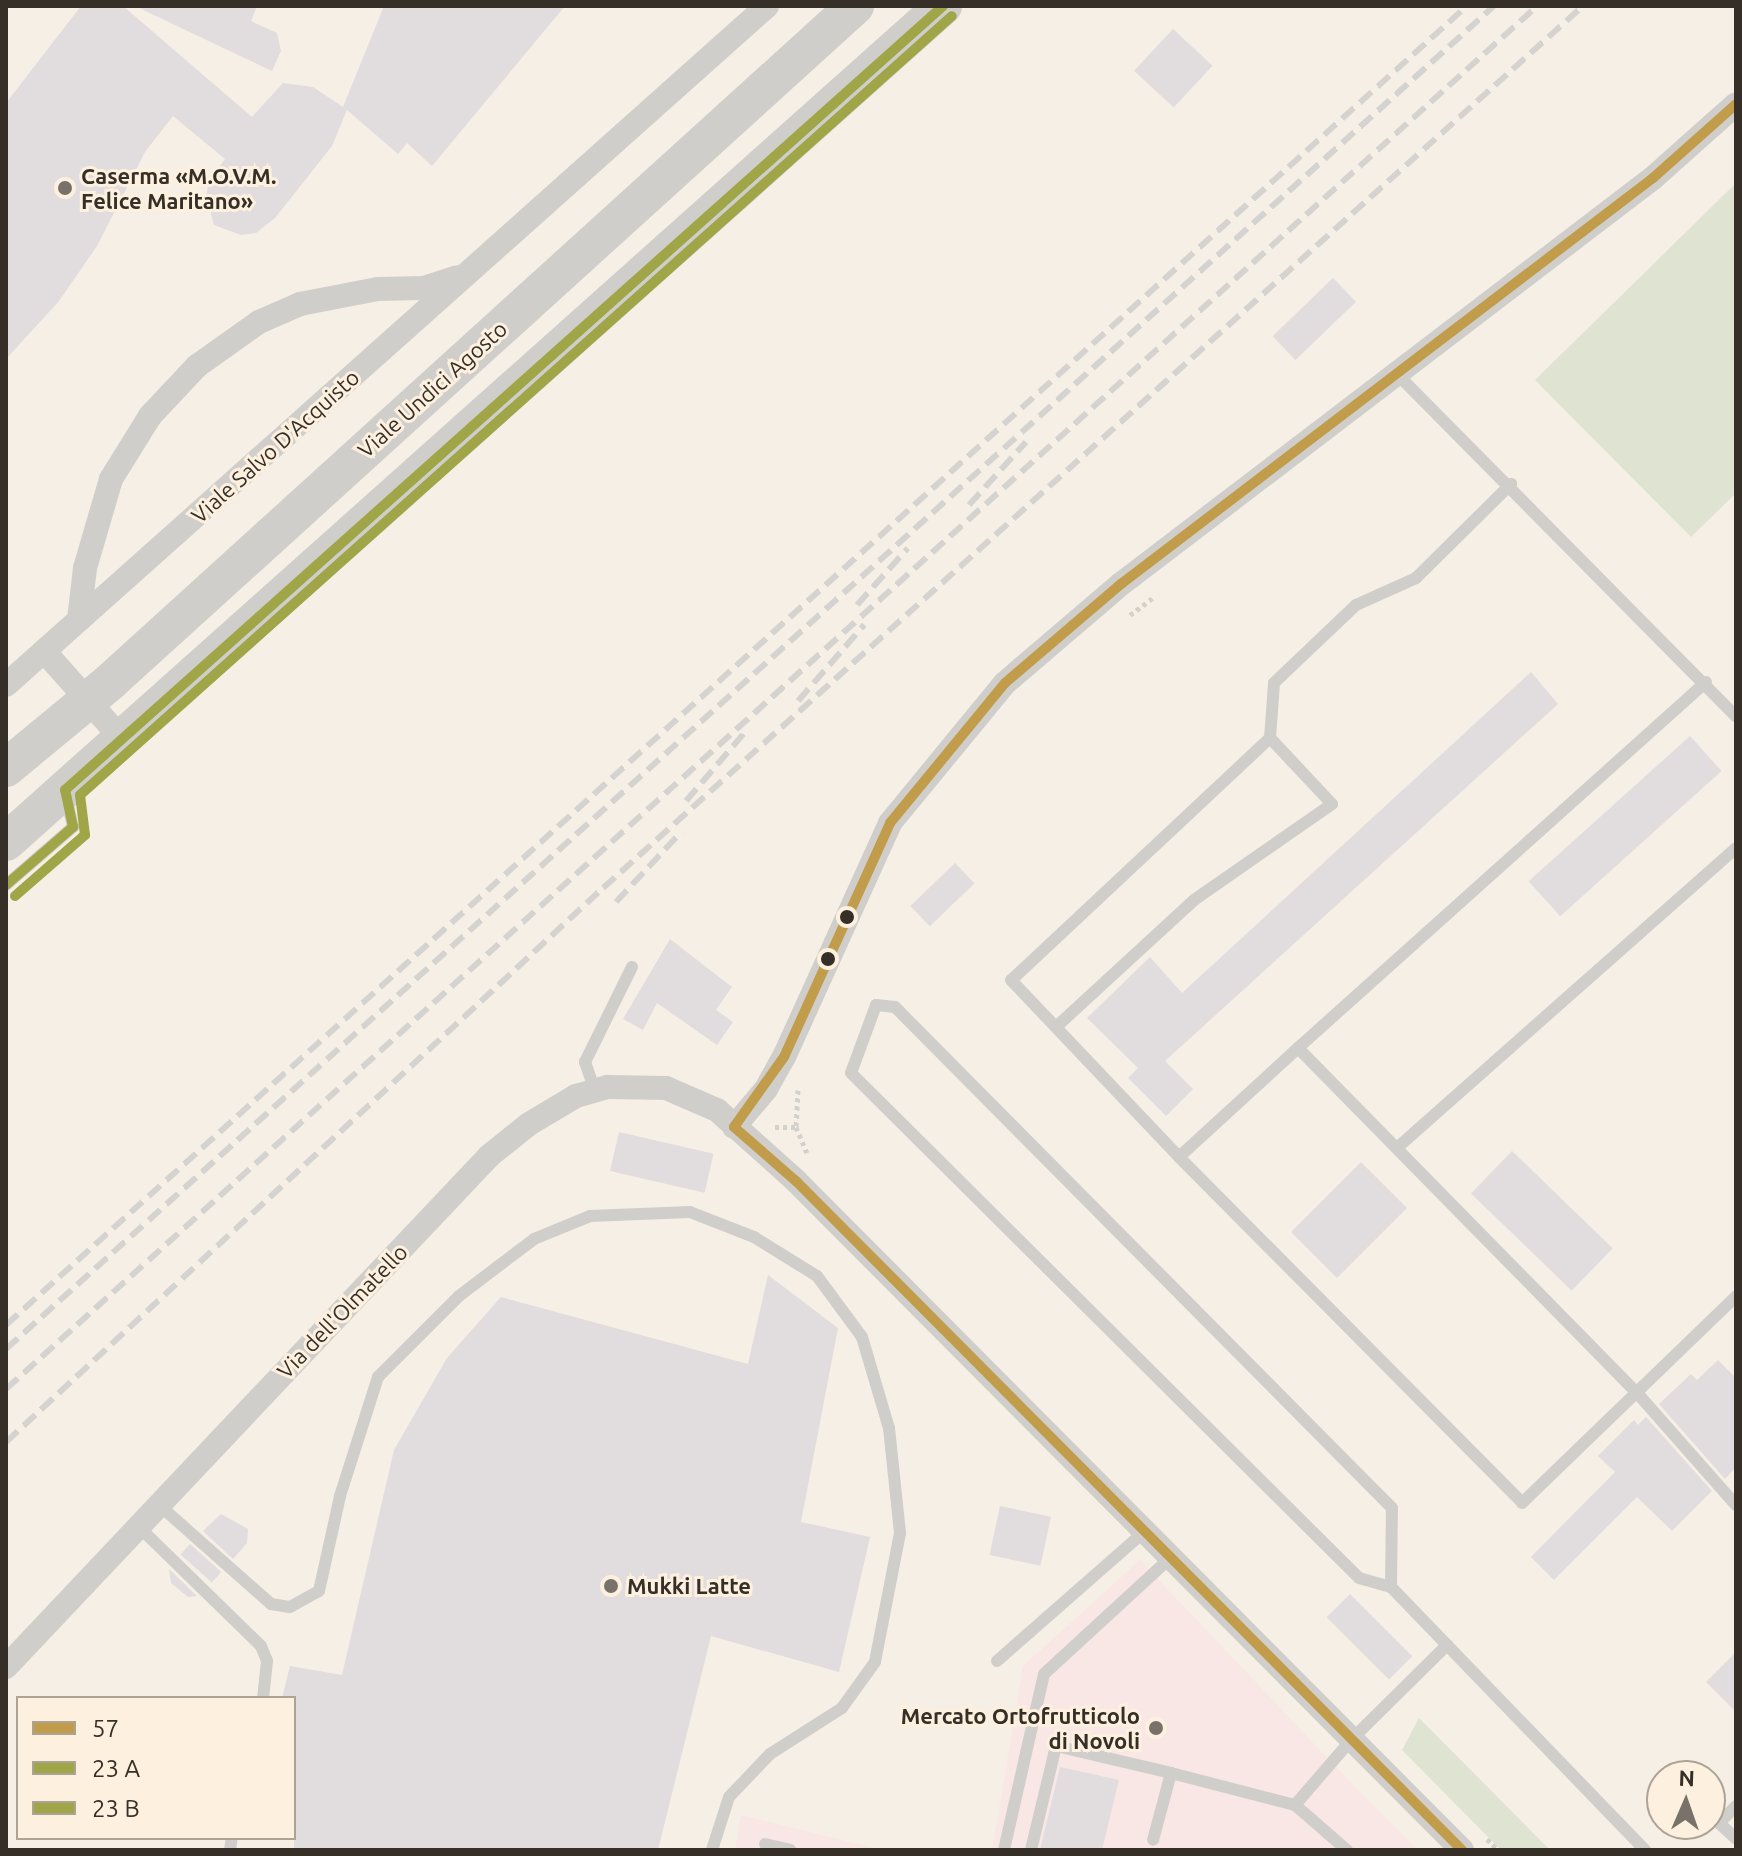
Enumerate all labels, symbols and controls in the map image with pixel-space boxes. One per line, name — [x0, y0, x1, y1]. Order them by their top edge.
place label: Caserma «M.O.V.M. Felice Maritano» — [81, 162, 276, 214]
marker: Caserma «M.O.V.M. Felice Maritano» — [56, 179, 74, 197]
street label: Viale Undici Agosto — [352, 315, 512, 463]
street label: Viale Salvo D'Acquisto — [186, 364, 364, 528]
unlabelled marker — [839, 909, 855, 925]
unlabelled marker — [820, 951, 836, 967]
street label: Via dell'Olmatello — [271, 1238, 413, 1384]
place label: Mukki Latte — [627, 1573, 751, 1599]
marker: Mukki Latte — [602, 1577, 620, 1595]
legend — [16, 1696, 296, 1840]
place label: Mercato Ortofrutticolo di Novoli — [901, 1702, 1140, 1754]
text: 57 — [92, 1715, 119, 1742]
marker: Mercato Ortofrutticolo di Novoli — [1147, 1719, 1165, 1737]
text: 23 A — [92, 1755, 140, 1782]
north arrow — [1646, 1760, 1726, 1840]
text: N — [1678, 1765, 1695, 1790]
text: 23 B — [92, 1795, 140, 1822]

